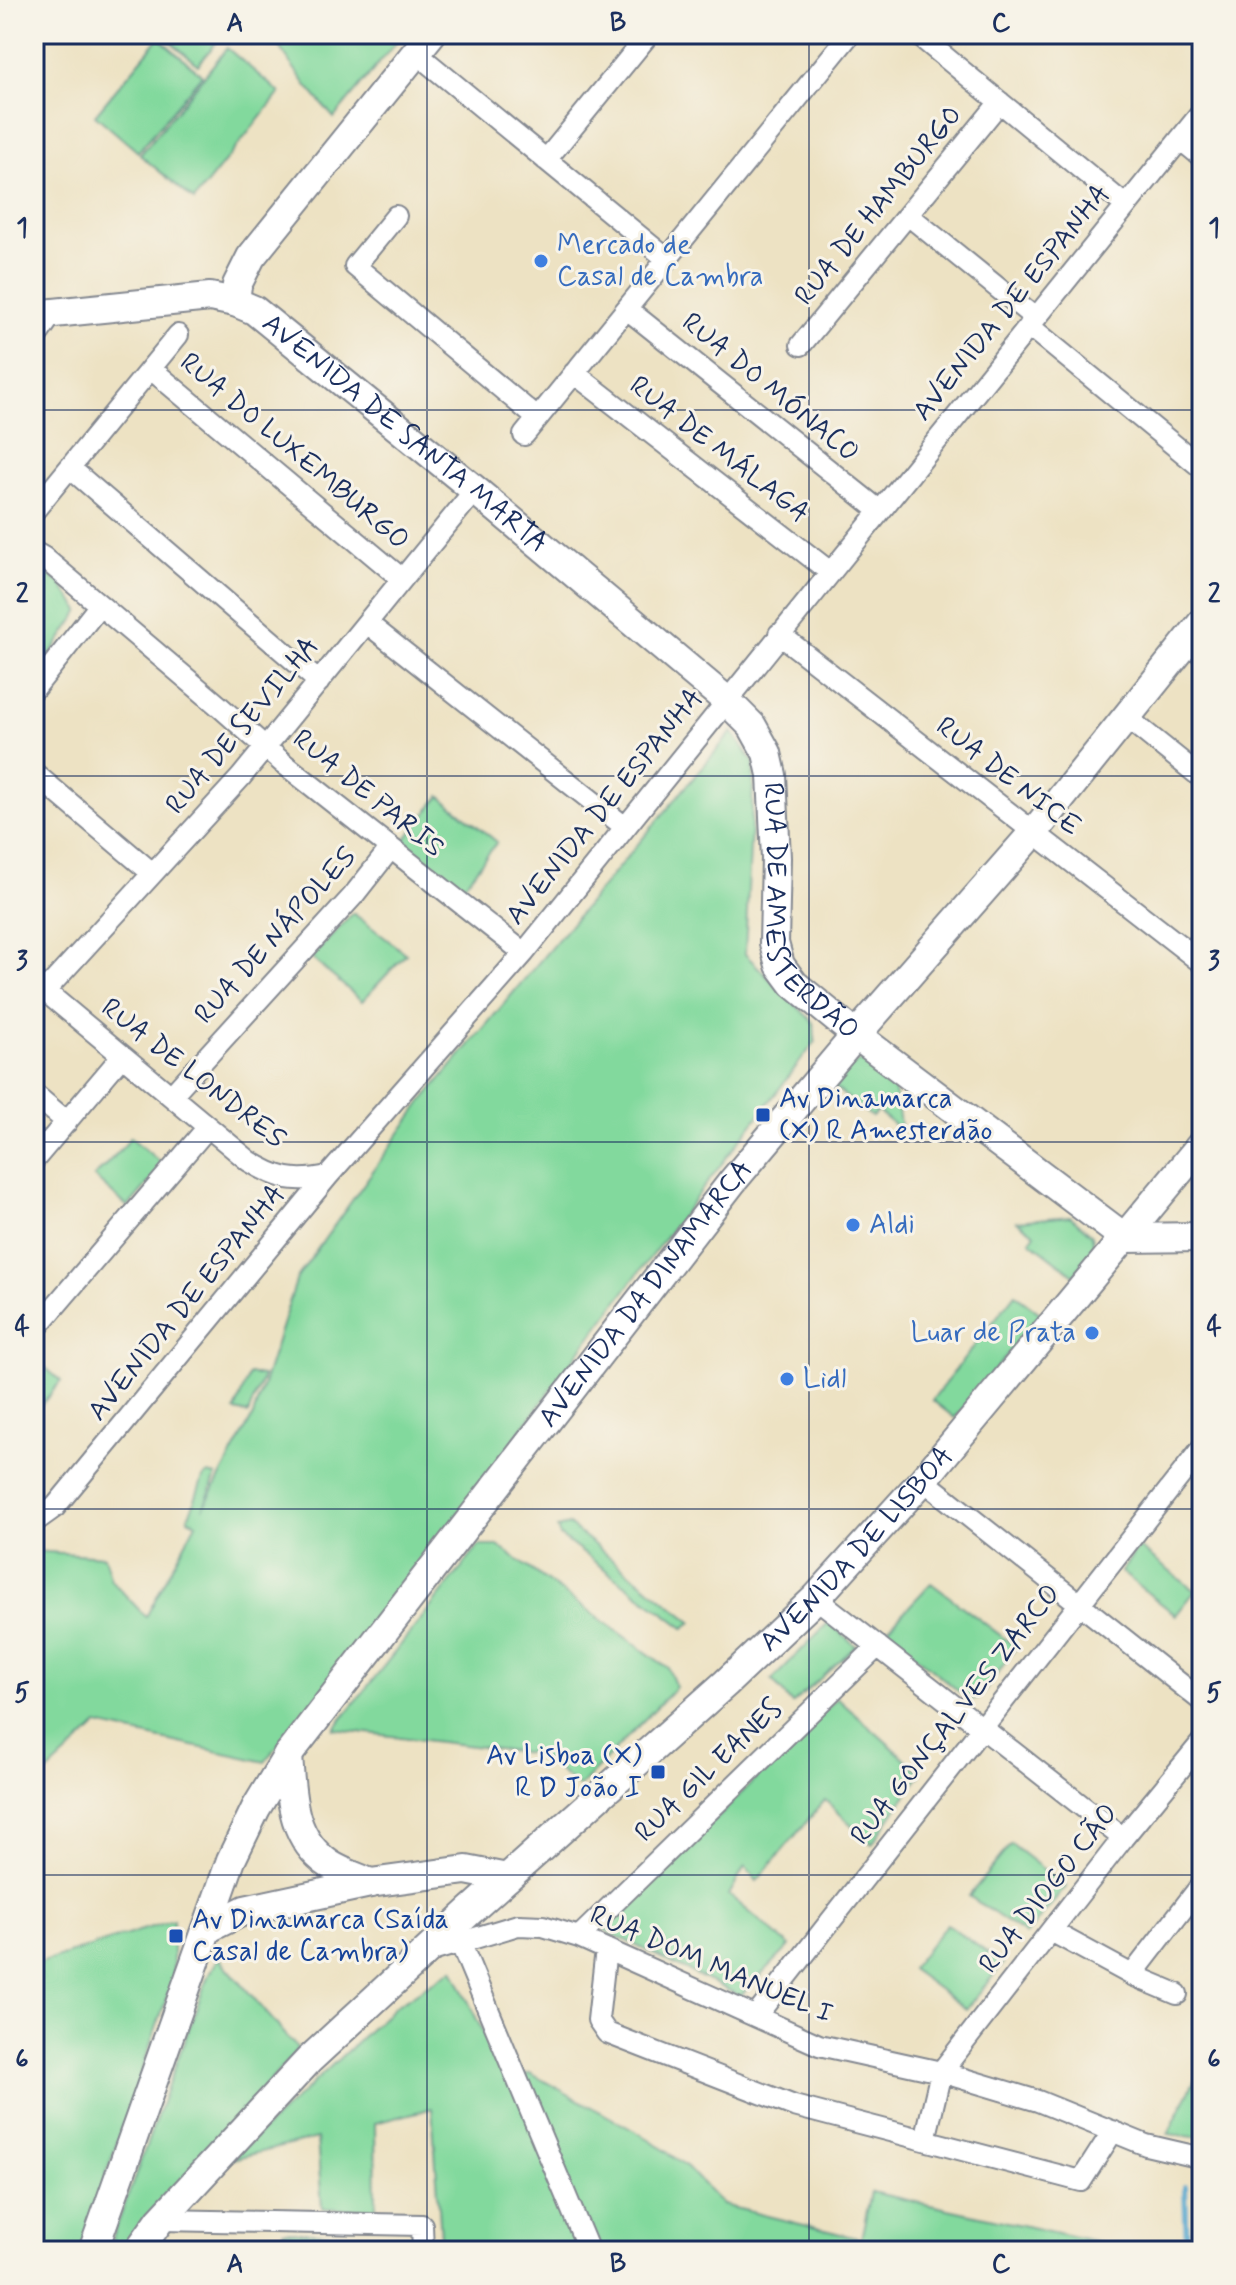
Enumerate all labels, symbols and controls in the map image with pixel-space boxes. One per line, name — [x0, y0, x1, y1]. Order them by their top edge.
text: A — [226, 7, 244, 41]
text: B — [610, 7, 626, 41]
text: C — [992, 7, 1011, 41]
street label: RUA DE HAMBURGO — [787, 98, 971, 314]
street label: AVENIDA DE ESPANHA — [905, 177, 1119, 429]
text: 1 — [16, 212, 28, 246]
text: 1 — [1208, 212, 1220, 246]
place label: Mercado de Casal de Cambra — [557, 227, 764, 296]
marker: Mercado de Casal de Cambra — [532, 252, 550, 270]
street label: AVENIDA DE SANTA MARTA — [254, 305, 556, 562]
street label: RUA DO MÓNACO — [674, 305, 866, 471]
street label: RUA DO LUXEMBURGO — [171, 345, 417, 559]
street label: RUA DE MÁLAGA — [621, 367, 817, 532]
text: 2 — [16, 578, 29, 612]
text: 2 — [1208, 578, 1221, 612]
street label: RUA DE SEVILHA — [158, 629, 328, 823]
street label: AVENIDA DE ESPANHA — [498, 681, 712, 933]
street label: RUA DE NICE — [928, 709, 1088, 845]
street label: RUA DE PARIS — [284, 721, 452, 867]
street label: RUA DE AMESTERDÃO — [754, 781, 867, 1049]
street label: RUA DE NÁPOLES — [186, 839, 366, 1032]
text: 3 — [16, 945, 28, 979]
text: 3 — [1208, 945, 1220, 979]
street label: RUA DE LONDRES — [93, 990, 293, 1158]
place label: Av Dinamarca (X) R Amesterdão — [779, 1081, 992, 1150]
marker: Av Dinamarca (X) R Amesterdão — [754, 1106, 772, 1124]
street label: AVENIDA DA DINAMARCA — [530, 1152, 761, 1435]
street label: AVENIDA DE ESPANHA — [80, 1177, 294, 1429]
place label: Aldi — [869, 1207, 915, 1244]
marker: Aldi — [844, 1216, 862, 1234]
text: 4 — [14, 1311, 30, 1345]
text: 4 — [1206, 1311, 1222, 1345]
place label: Luar de Prata — [911, 1315, 1076, 1352]
marker: Luar de Prata — [1083, 1324, 1101, 1342]
place label: Lidl — [803, 1361, 846, 1398]
marker: Lidl — [778, 1370, 796, 1388]
street label: AVENIDA DE LISBOA — [751, 1438, 962, 1660]
street label: RUA GONÇALVES ZARCO — [842, 1577, 1070, 1853]
text: 5 — [14, 1677, 30, 1711]
text: 5 — [1206, 1677, 1222, 1711]
street label: RUA GIL EANES — [627, 1691, 791, 1851]
place label: Av Lisboa (X) R D João I — [486, 1738, 642, 1807]
marker: Av Lisboa (X) R D João I — [649, 1763, 667, 1781]
street label: RUA DIOGO CÃO — [971, 1796, 1127, 1982]
street label: RUA DOM MANUEL I — [584, 1897, 838, 2033]
place label: Av Dinamarca (Saída Casal de Cambra) — [192, 1902, 449, 1971]
marker: Av Dinamarca (Saída Casal de Cambra) — [167, 1927, 185, 1945]
text: 6 — [15, 2043, 29, 2077]
text: 6 — [1207, 2043, 1221, 2077]
text: A — [226, 2248, 244, 2282]
text: B — [610, 2248, 626, 2282]
text: C — [992, 2248, 1011, 2282]

